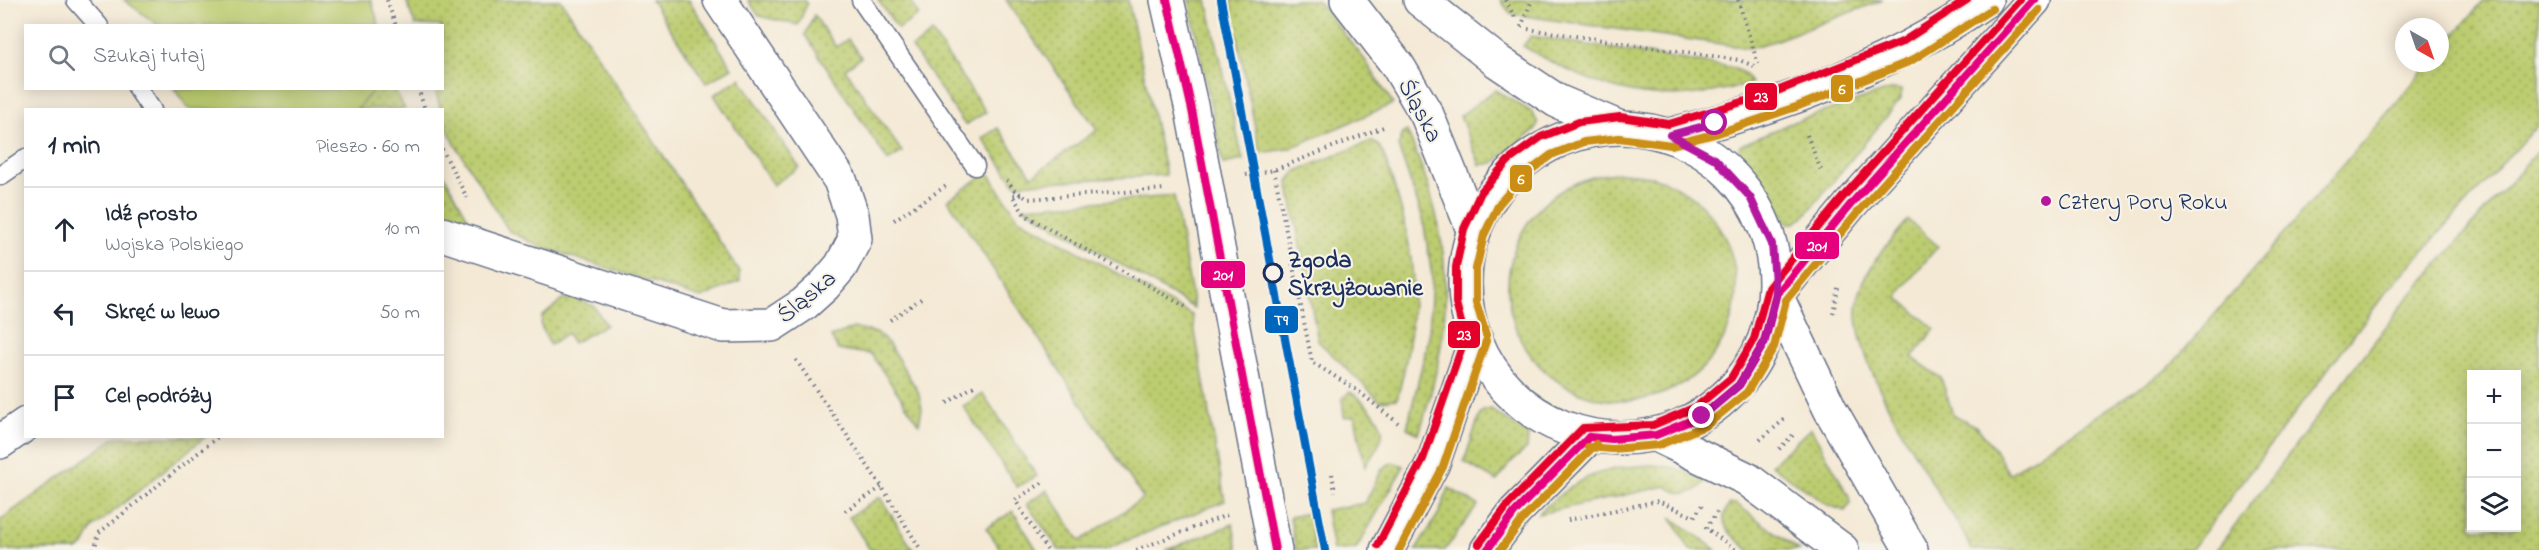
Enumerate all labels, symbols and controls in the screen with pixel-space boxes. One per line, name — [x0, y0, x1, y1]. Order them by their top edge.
north arrow — [2395, 18, 2449, 72]
search box — [24, 24, 444, 90]
icon: search — [45, 41, 78, 74]
text: Szukaj tutaj — [93, 41, 204, 73]
street label: Śląska — [1387, 73, 1450, 149]
line badge: 6 — [1830, 74, 1854, 103]
text: 6 — [1837, 78, 1846, 102]
line badge: 23 — [1744, 82, 1778, 111]
text: 23 — [1753, 86, 1769, 110]
route start — [1701, 109, 1727, 135]
text: 1 min — [48, 128, 100, 166]
text: Pieszo · 60 m — [316, 133, 420, 162]
line badge: 6 — [1509, 164, 1533, 193]
text: 6 — [1516, 168, 1525, 192]
place label: Cztery Pory Roku — [2058, 186, 2228, 222]
marker: Cztery Pory Roku — [2039, 194, 2053, 208]
text: Idź prosto — [105, 199, 198, 231]
icon: ahead — [48, 213, 81, 246]
text: 10 m — [384, 215, 420, 244]
text: Wojska Polskiego — [105, 231, 244, 260]
line badge: 201 — [1794, 231, 1840, 260]
text: 201 — [1806, 235, 1828, 259]
place label: Zgoda Skrzyżowanie — [1288, 244, 1424, 308]
line badge: 201 — [1200, 260, 1246, 289]
street label: Śląska — [770, 263, 845, 333]
marker: Zgoda Skrzyżowanie — [1263, 263, 1283, 283]
text: 201 — [1212, 264, 1234, 288]
icon: left — [48, 297, 81, 330]
text: Skręć w lewo — [105, 297, 220, 329]
text: 50 m — [379, 299, 420, 328]
line badge: T9 — [1264, 305, 1299, 334]
text: T9 — [1274, 309, 1288, 333]
line badge: 23 — [1447, 320, 1481, 349]
text: 23 — [1456, 324, 1472, 348]
map controls — [2467, 370, 2521, 532]
button: + — [2467, 370, 2521, 424]
icon: arrive — [48, 381, 81, 414]
text: Cel podróży — [105, 381, 212, 413]
route end — [1688, 402, 1714, 428]
button: − — [2467, 424, 2521, 478]
button: layers — [2467, 478, 2521, 532]

